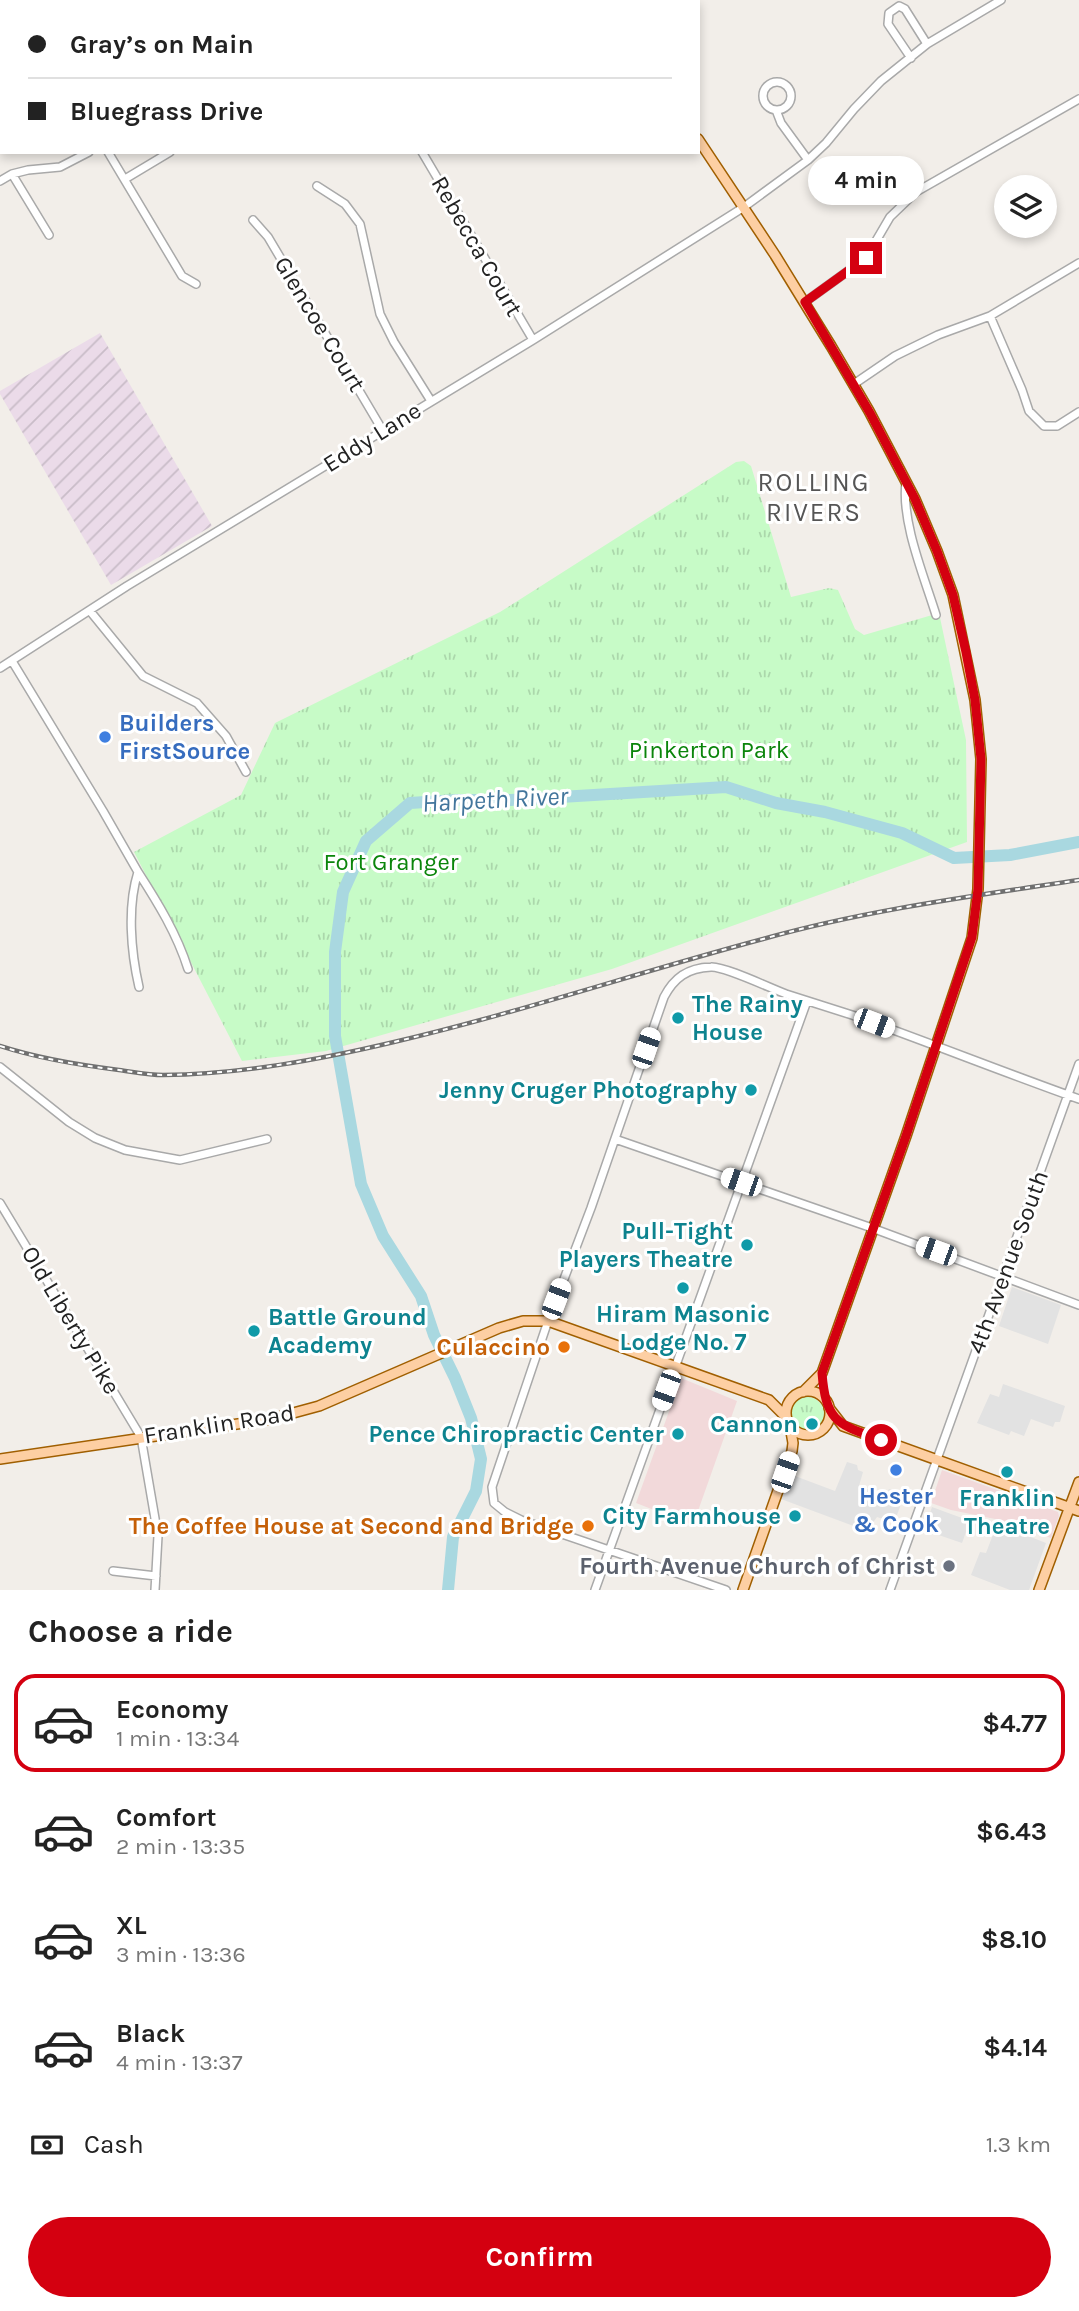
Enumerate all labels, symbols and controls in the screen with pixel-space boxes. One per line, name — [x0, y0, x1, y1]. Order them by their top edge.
text: Gray’s on Main — [70, 29, 254, 60]
text: Bluegrass Drive — [70, 96, 263, 127]
callout: 4 min — [808, 156, 924, 205]
text: 4 min — [834, 167, 898, 194]
street label: Rebecca Court — [426, 171, 528, 321]
map controls — [994, 175, 1057, 238]
button: layers — [994, 175, 1057, 238]
route end — [850, 242, 882, 274]
street label: Glencoe Court — [269, 251, 371, 397]
street label: Eddy Lane — [318, 396, 426, 478]
district label: ROLLING RIVERS — [758, 467, 870, 528]
place label: Builders FirstSource — [119, 709, 250, 765]
marker: Builders FirstSource — [97, 729, 113, 745]
park label: Pinkerton Park — [629, 736, 789, 764]
water label: Harpeth River — [421, 780, 570, 819]
park label: Fort Granger — [324, 848, 459, 876]
place label: The Rainy House — [692, 990, 803, 1046]
car — [851, 1006, 898, 1040]
marker: The Rainy House — [670, 1010, 686, 1026]
car — [630, 1025, 663, 1071]
place label: Jenny Cruger Photography — [439, 1076, 737, 1104]
marker: Jenny Cruger Photography — [743, 1082, 759, 1098]
car — [718, 1165, 765, 1199]
street label: 4th Avenue South — [962, 1167, 1054, 1357]
place label: Pull-Tight Players Theatre — [559, 1217, 733, 1273]
car — [913, 1234, 960, 1268]
marker: Pull-Tight Players Theatre — [739, 1237, 755, 1253]
street label: Old Liberty Pike — [16, 1241, 126, 1399]
car — [539, 1276, 574, 1322]
marker: Hiram Masonic Lodge No. 7 — [675, 1280, 691, 1296]
place label: Hiram Masonic Lodge No. 7 — [596, 1300, 770, 1356]
place label: Battle Ground Academy — [268, 1303, 427, 1359]
marker: Battle Ground Academy — [246, 1323, 262, 1339]
place label: Culaccino — [437, 1333, 550, 1361]
marker: Culaccino — [556, 1339, 572, 1355]
car — [649, 1367, 684, 1413]
street label: Franklin Road — [142, 1398, 296, 1450]
place label: Cannon — [710, 1410, 798, 1438]
marker: Cannon — [804, 1416, 820, 1432]
place label: Pence Chiropractic Center — [368, 1420, 665, 1448]
route start — [865, 1424, 897, 1456]
marker: Pence Chiropractic Center — [670, 1426, 686, 1442]
car — [769, 1449, 802, 1495]
marker: Hester & Cook — [888, 1462, 904, 1478]
marker: Franklin Theatre — [999, 1464, 1015, 1480]
place label: Hester & Cook — [853, 1482, 939, 1538]
place label: Franklin Theatre — [959, 1484, 1055, 1540]
place label: City Farmhouse — [603, 1502, 781, 1530]
marker: City Farmhouse — [787, 1508, 803, 1524]
place label: The Coffee House at Second and Bridge — [129, 1512, 574, 1540]
marker: The Coffee House at Second and Bridge — [580, 1518, 596, 1534]
place label: Fourth Avenue Church of Christ — [579, 1552, 935, 1580]
marker: Fourth Avenue Church of Christ — [941, 1558, 957, 1574]
text: Choose a ride — [28, 1613, 233, 1650]
icon: car — [32, 1692, 95, 1755]
text: Economy — [116, 1694, 228, 1725]
text: $4.77 — [982, 1708, 1047, 1739]
text: 1 min · 13:34 — [116, 1725, 239, 1752]
icon: car — [32, 1800, 95, 1863]
text: Comfort — [116, 1802, 217, 1833]
text: $6.43 — [976, 1816, 1047, 1847]
text: 2 min · 13:35 — [116, 1833, 245, 1860]
icon: car — [32, 1908, 95, 1971]
text: XL — [116, 1910, 147, 1941]
text: $8.10 — [981, 1924, 1047, 1955]
text: 3 min · 13:36 — [116, 1941, 246, 1968]
icon: car — [32, 2016, 95, 2079]
text: Black — [116, 2018, 185, 2049]
text: $4.14 — [983, 2032, 1047, 2063]
text: 4 min · 13:37 — [116, 2049, 242, 2076]
icon: cash — [28, 2126, 66, 2164]
text: Cash — [84, 2129, 144, 2160]
text: 1.3 km — [986, 2131, 1051, 2158]
button: Confirm — [28, 2217, 1051, 2297]

